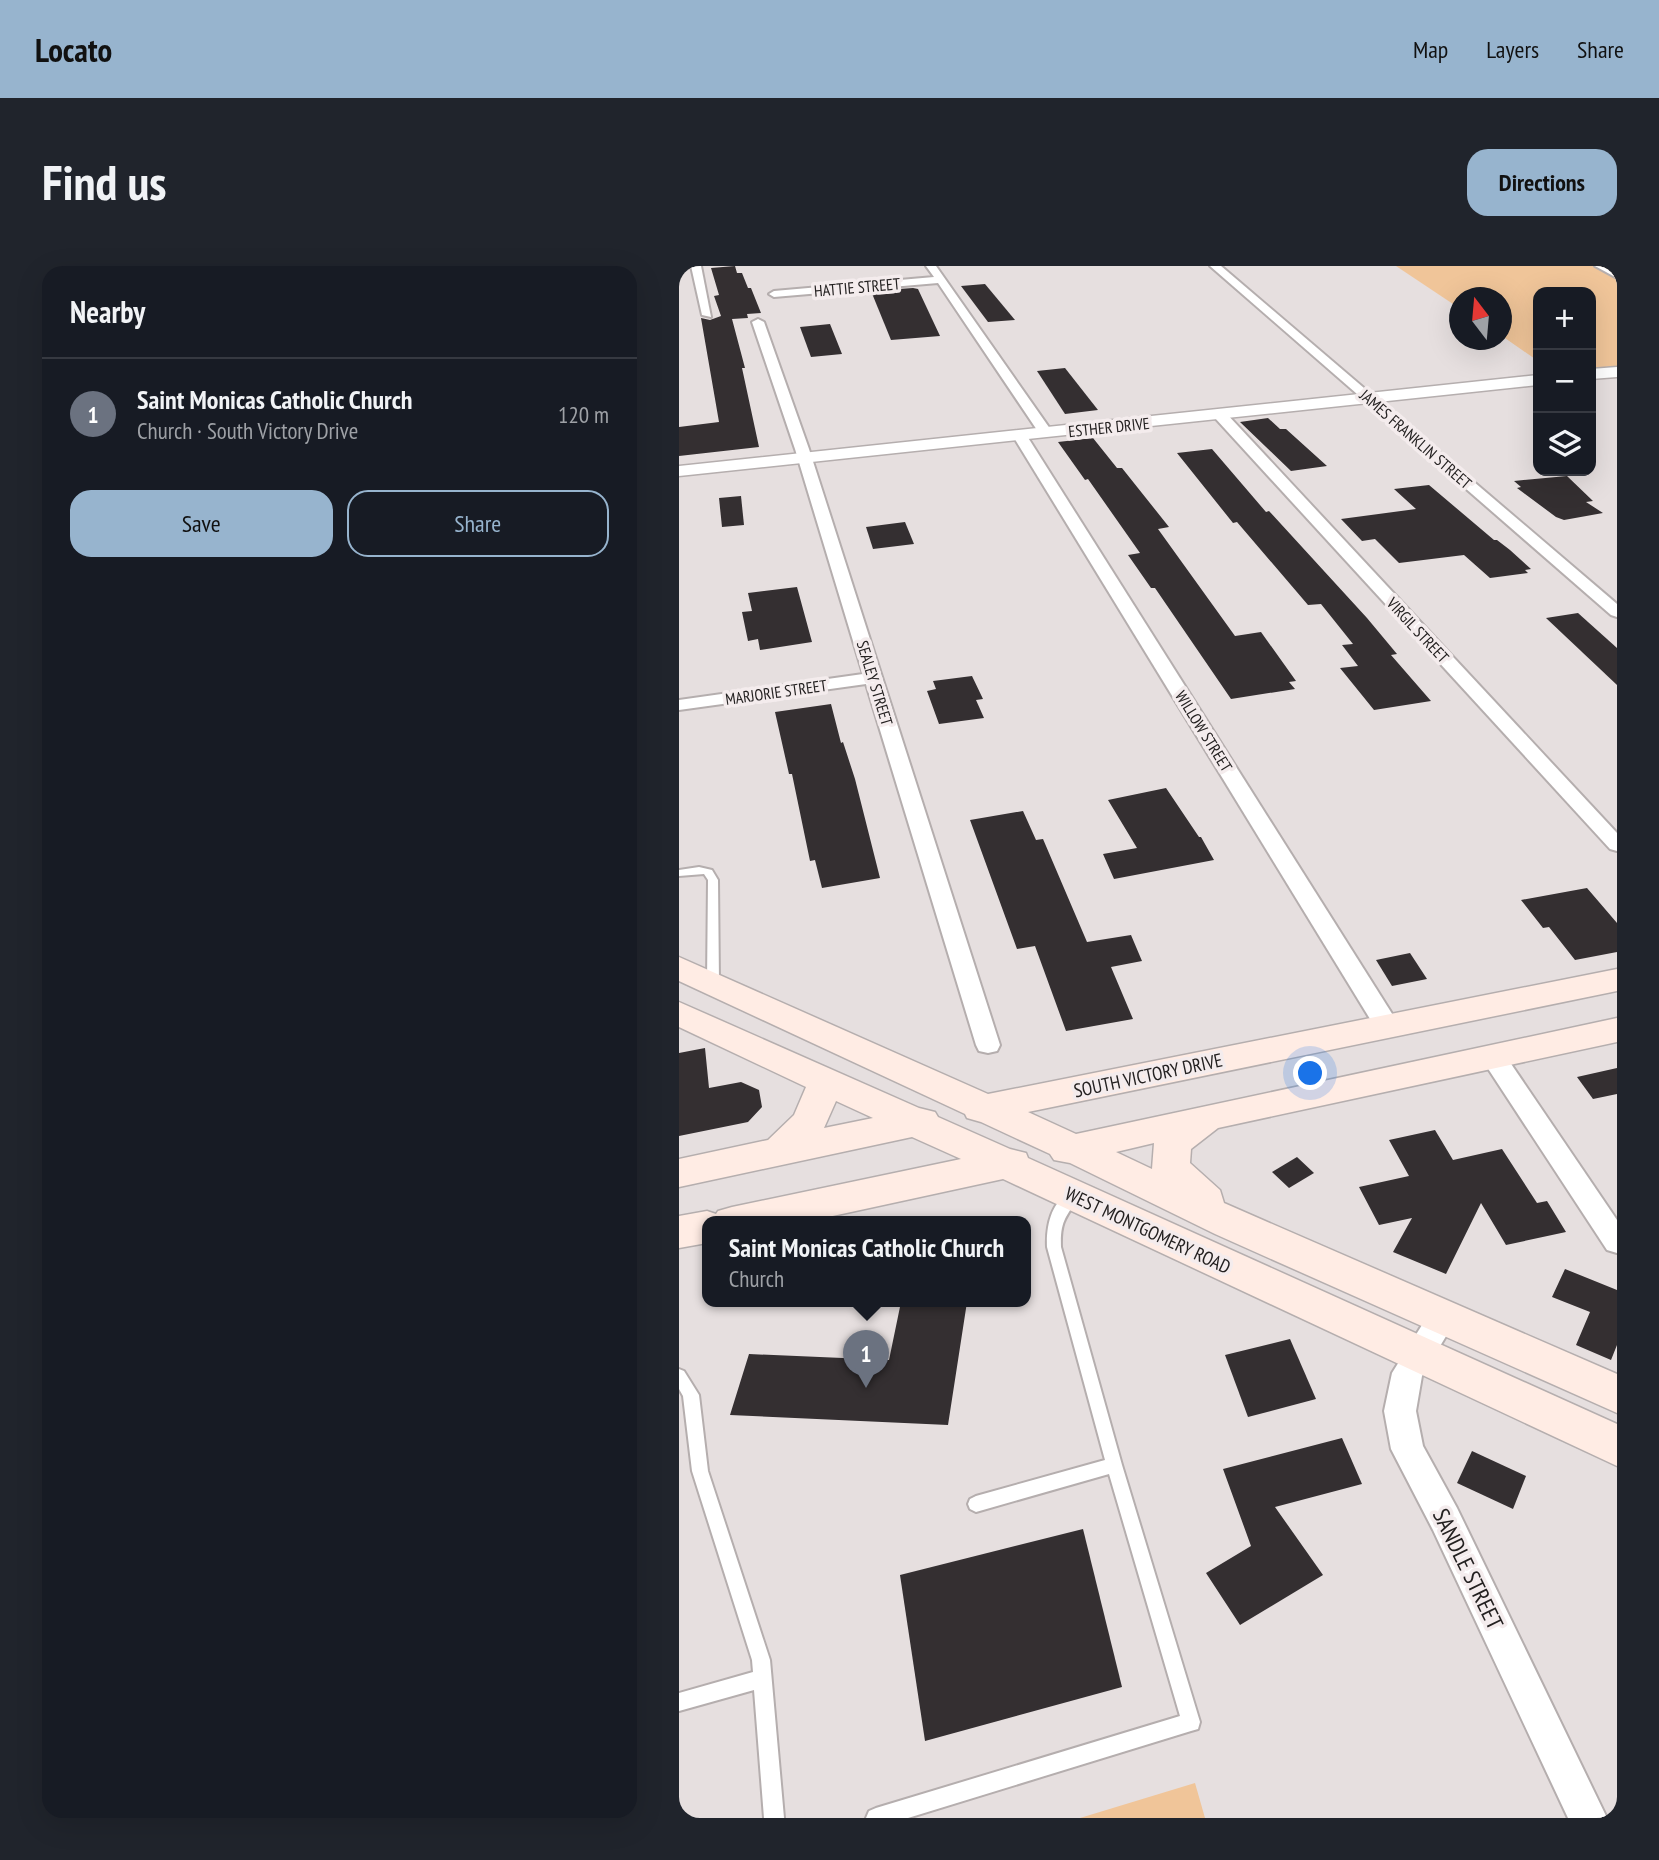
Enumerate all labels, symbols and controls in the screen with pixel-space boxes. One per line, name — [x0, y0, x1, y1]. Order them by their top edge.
text: Locato — [35, 28, 112, 71]
text: Map — [1413, 34, 1448, 65]
text: Layers — [1486, 34, 1539, 65]
text: Share — [1577, 34, 1624, 65]
button: Directions — [1467, 149, 1617, 216]
text: Find us — [42, 150, 166, 214]
street label: HATTIE STREET — [813, 273, 901, 301]
north arrow — [1449, 287, 1512, 350]
map controls — [1533, 287, 1596, 476]
button: + — [1533, 287, 1596, 350]
text: Nearby — [70, 292, 145, 331]
button: − — [1533, 350, 1596, 413]
text: Saint Monicas Catholic Church — [137, 383, 412, 416]
street label: JAMES FRANKLIN STREET — [1355, 384, 1476, 493]
text: 1 — [88, 400, 99, 429]
text: 120 m — [558, 400, 609, 429]
street label: ESTHER DRIVE — [1067, 413, 1151, 441]
button: layers — [1533, 413, 1596, 476]
text: Church · South Victory Drive — [137, 416, 358, 445]
button: Save — [70, 490, 333, 557]
button: Share — [347, 490, 609, 557]
street label: VIRGIL STREET — [1382, 592, 1453, 667]
street label: SEALEY STREET — [853, 638, 897, 728]
street label: MARJORIE STREET — [724, 675, 828, 709]
street label: WILLOW STREET — [1171, 687, 1237, 775]
street label: SOUTH VICTORY DRIVE — [1071, 1048, 1225, 1102]
your location — [1293, 1056, 1327, 1090]
street label: WEST MONTGOMERY ROAD — [1062, 1181, 1235, 1279]
popup — [702, 1216, 1031, 1307]
text: Saint Monicas Catholic Church — [729, 1231, 1004, 1264]
text: Church — [729, 1264, 784, 1293]
pin: 1 — [843, 1330, 889, 1388]
street label: SANDLE STREET — [1427, 1504, 1510, 1634]

